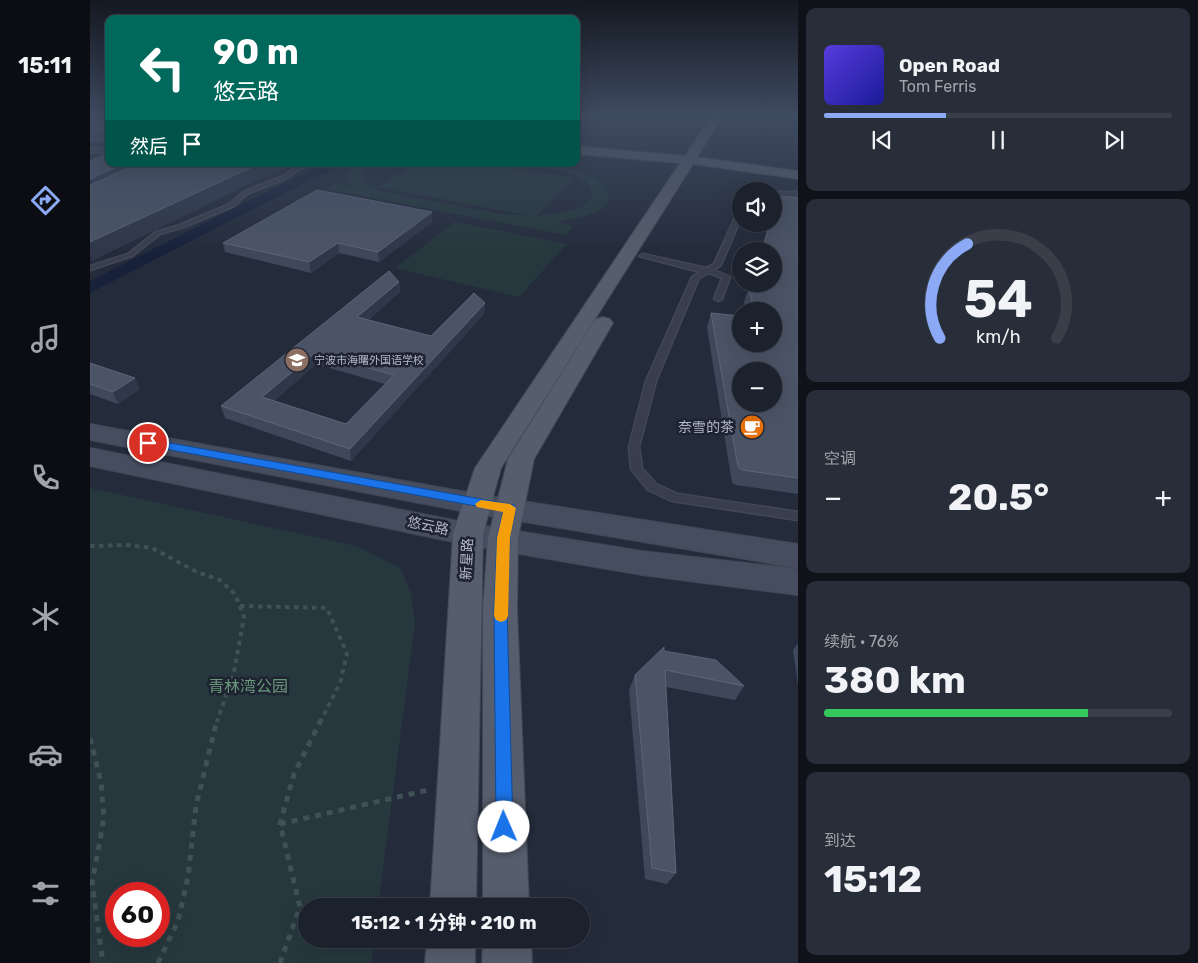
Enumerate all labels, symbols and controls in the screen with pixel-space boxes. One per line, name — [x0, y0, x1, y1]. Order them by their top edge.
text: 90 m — [213, 31, 299, 73]
icon: left — [130, 35, 195, 100]
text: 15:11 — [18, 52, 72, 79]
text: Open Road — [899, 54, 1000, 77]
text: Tom Ferris — [899, 77, 976, 96]
text: 悠云路 — [213, 78, 279, 105]
icon: previous — [868, 126, 896, 154]
icon: pause — [984, 126, 1012, 154]
icon: next — [1100, 126, 1128, 154]
icon: arrive — [178, 130, 206, 158]
text: 然后 — [130, 135, 168, 158]
map controls — [732, 182, 782, 412]
button: sound — [732, 182, 782, 232]
icon: directions — [28, 183, 63, 218]
button: layers — [732, 242, 782, 292]
text: 54 — [963, 268, 1033, 330]
button: + — [732, 302, 782, 352]
icon: music — [28, 321, 63, 356]
text: km/h — [976, 326, 1020, 347]
school or university icon: 宁波市海曙外国语学校 — [284, 347, 310, 373]
place label: 宁波市海曙外国语学校 — [314, 354, 424, 367]
button: − — [732, 362, 782, 412]
cafe icon: 奈雪的茶 — [739, 414, 765, 440]
place label: 奈雪的茶 — [678, 419, 734, 436]
pin — [127, 422, 169, 464]
icon: arrive — [134, 429, 162, 457]
text: 空调 — [824, 449, 856, 468]
icon: phone — [28, 460, 63, 495]
text: 20.5° — [948, 474, 1049, 520]
text: − — [824, 481, 842, 514]
text: + — [1155, 481, 1172, 514]
street label: 悠云路 — [406, 513, 450, 539]
street label: 新星路 — [457, 538, 477, 580]
icon: climate — [28, 599, 63, 634]
text: 续航 · 76% — [824, 632, 899, 651]
text: 380 km — [824, 657, 966, 703]
park label: 青林湾公园 — [208, 677, 288, 696]
icon: car — [28, 737, 63, 772]
position arrow — [477, 800, 529, 852]
text: 到达 — [824, 831, 856, 850]
text: 15:12 — [824, 856, 922, 902]
icon: filters — [28, 876, 63, 911]
speed limit sign: 60 — [105, 882, 170, 947]
text: 15:12 · 1 分钟 · 210 m — [351, 911, 537, 934]

